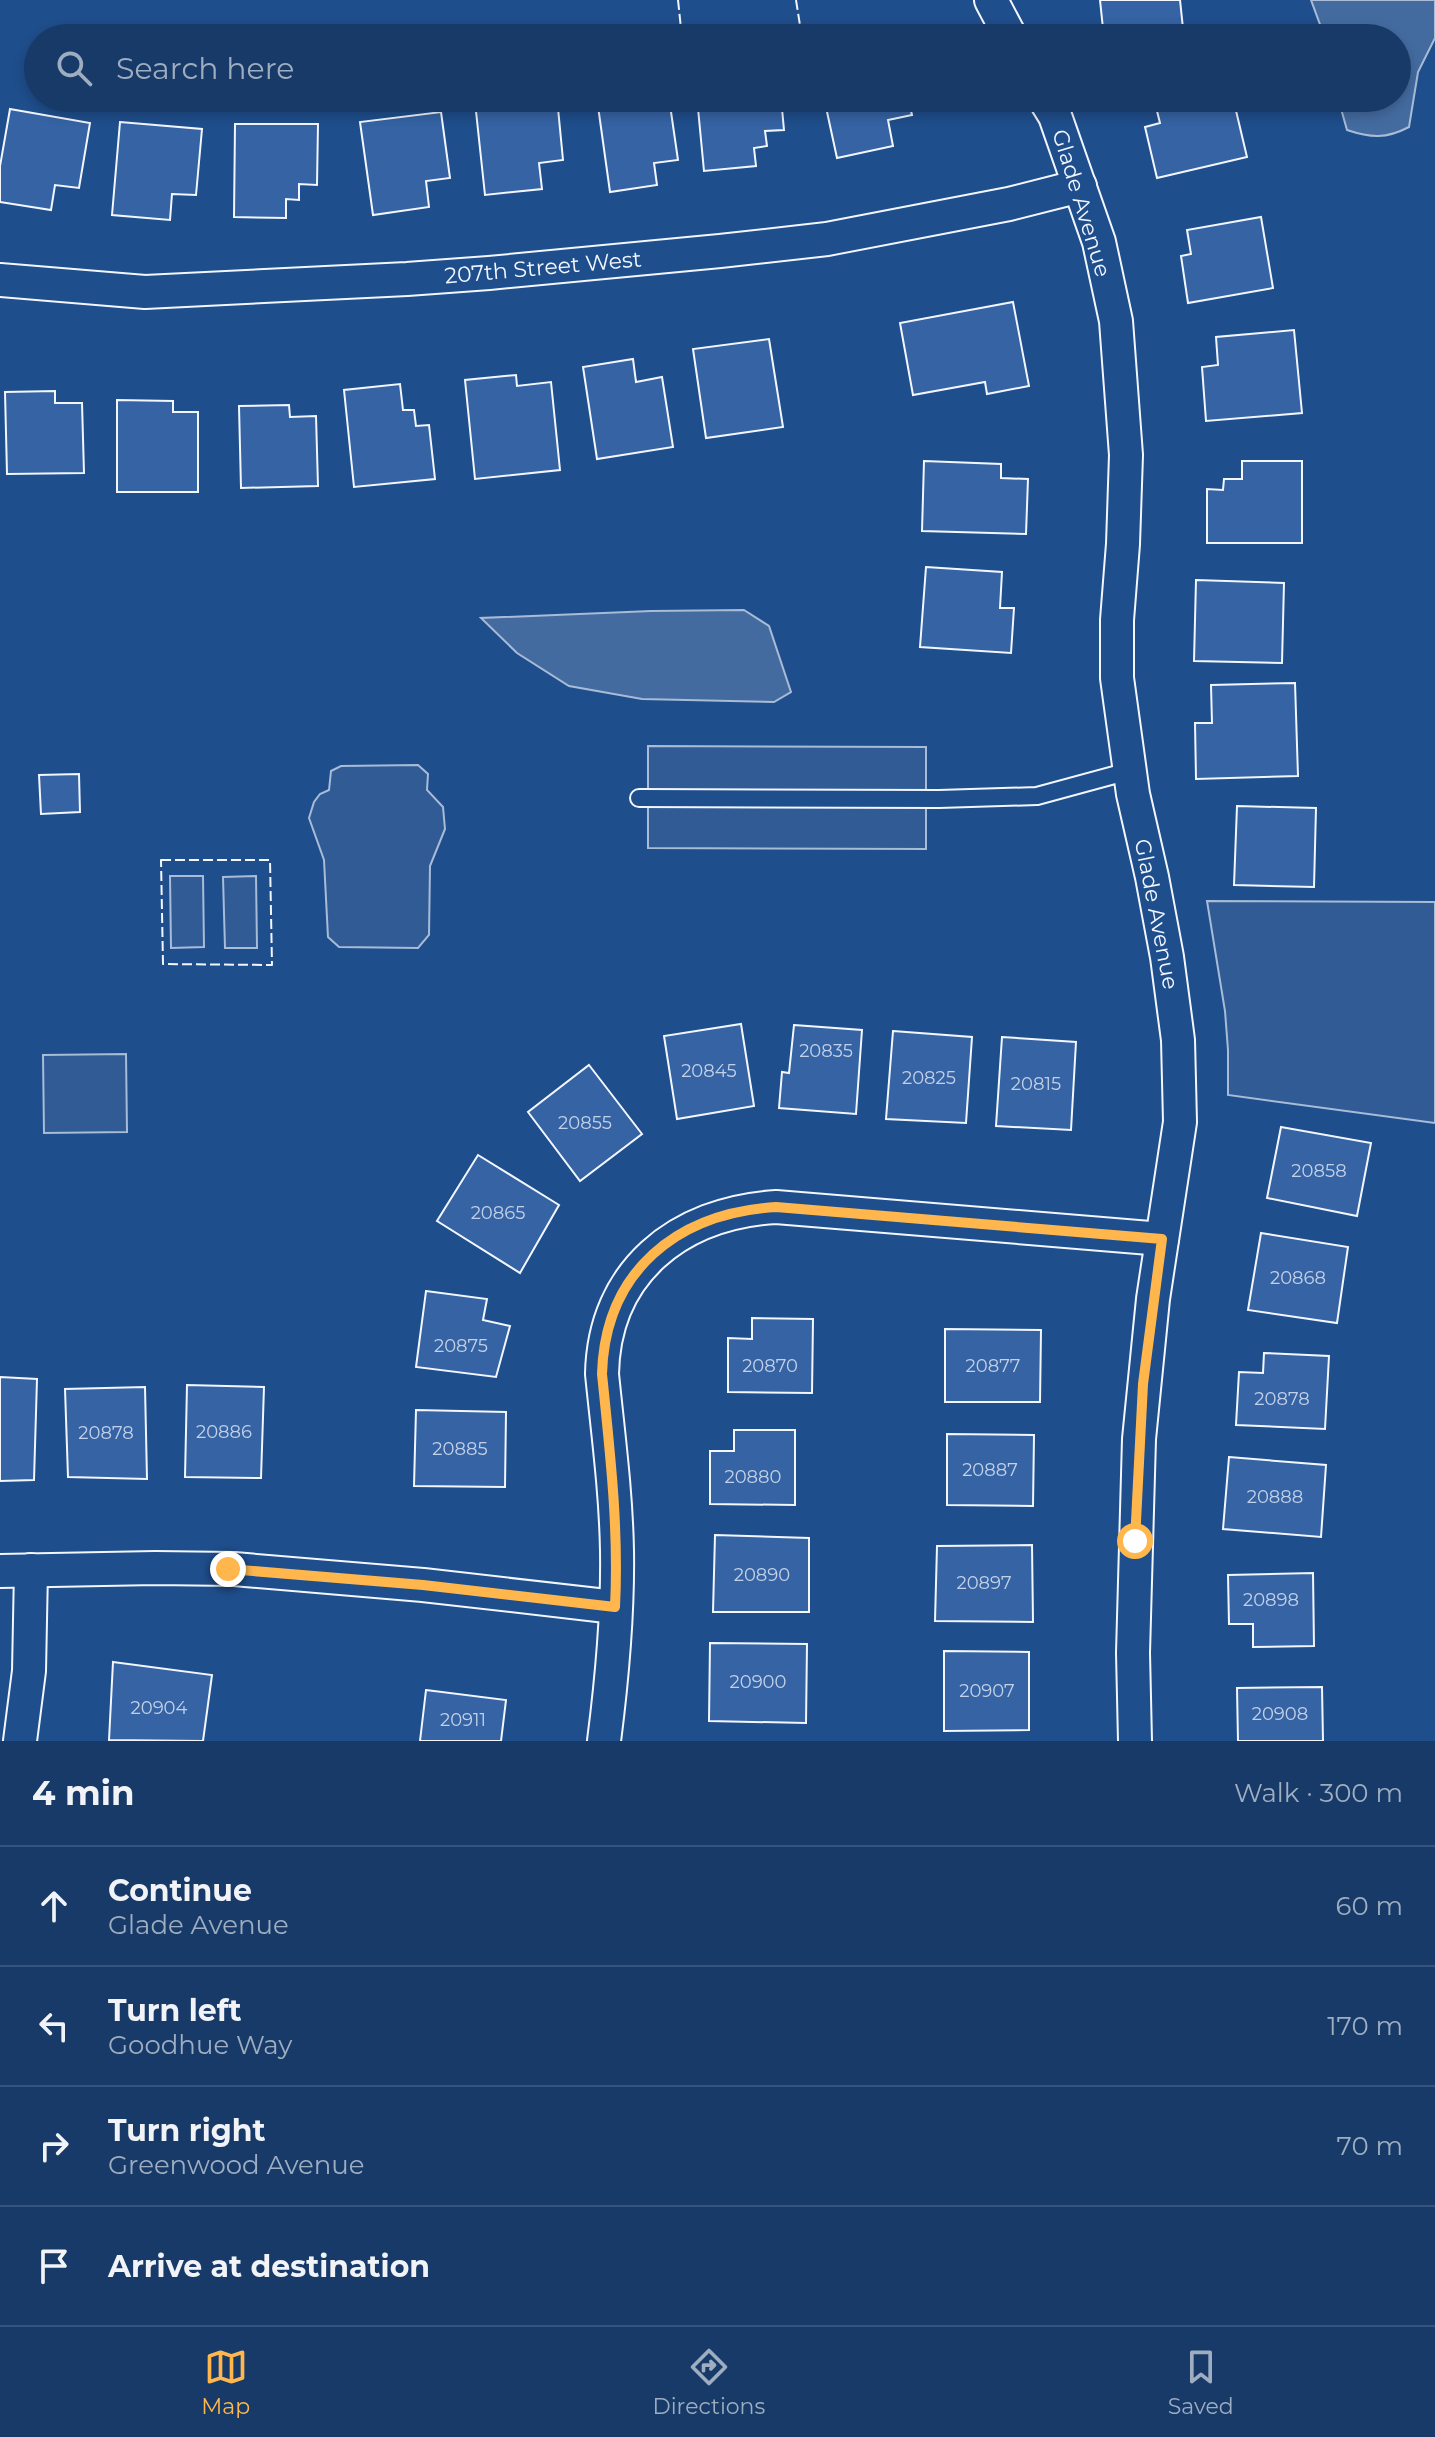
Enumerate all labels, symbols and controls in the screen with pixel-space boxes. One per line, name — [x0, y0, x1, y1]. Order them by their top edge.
search box — [24, 24, 1411, 112]
icon: search — [52, 46, 96, 90]
text: Search here — [116, 50, 294, 87]
street label: Glade Avenue — [1046, 126, 1117, 280]
street label: 207th Street West — [443, 245, 643, 290]
street label: Glade Avenue — [1129, 836, 1184, 992]
house number: 20835 — [799, 1040, 853, 1062]
house number: 20845 — [681, 1060, 737, 1082]
house number: 20825 — [902, 1067, 956, 1089]
house number: 20815 — [1011, 1073, 1061, 1095]
house number: 20855 — [558, 1112, 612, 1134]
house number: 20858 — [1291, 1160, 1347, 1182]
house number: 20865 — [471, 1202, 525, 1224]
house number: 20868 — [1270, 1267, 1326, 1289]
house number: 20875 — [434, 1335, 488, 1357]
house number: 20870 — [742, 1355, 798, 1377]
house number: 20877 — [966, 1355, 1020, 1377]
house number: 20878 — [1254, 1388, 1310, 1410]
house number: 20886 — [196, 1421, 252, 1443]
house number: 20878 — [78, 1422, 134, 1444]
house number: 20885 — [432, 1438, 488, 1460]
house number: 20887 — [962, 1459, 1018, 1481]
house number: 20880 — [725, 1466, 782, 1488]
house number: 20888 — [1247, 1486, 1303, 1508]
route start — [1117, 1523, 1153, 1559]
route end — [210, 1551, 246, 1587]
house number: 20890 — [734, 1564, 790, 1586]
house number: 20897 — [956, 1572, 1012, 1594]
house number: 20898 — [1243, 1589, 1299, 1611]
house number: 20900 — [730, 1671, 786, 1693]
house number: 20907 — [959, 1680, 1015, 1702]
house number: 20904 — [131, 1697, 188, 1719]
house number: 20908 — [1252, 1703, 1308, 1725]
house number: 20911 — [440, 1709, 486, 1731]
text: 4 min — [32, 1772, 134, 1814]
text: Walk · 300 m — [1234, 1777, 1403, 1809]
text: Continue — [108, 1872, 252, 1909]
icon: ahead — [32, 1884, 76, 1928]
text: 60 m — [1336, 1890, 1403, 1922]
text: Glade Avenue — [108, 1909, 289, 1941]
text: Turn left — [108, 1992, 241, 2029]
icon: left — [32, 2004, 76, 2048]
text: 170 m — [1327, 2010, 1403, 2042]
text: Goodhue Way — [108, 2029, 292, 2061]
text: Turn right — [108, 2112, 265, 2149]
icon: right — [32, 2124, 76, 2168]
text: 70 m — [1337, 2130, 1403, 2162]
text: Greenwood Avenue — [108, 2149, 365, 2181]
icon: arrive — [32, 2244, 76, 2288]
text: Arrive at destination — [108, 2248, 430, 2285]
tab: Map — [201, 2345, 250, 2420]
tab: Directions — [653, 2345, 765, 2420]
tab: Saved — [1168, 2345, 1234, 2420]

